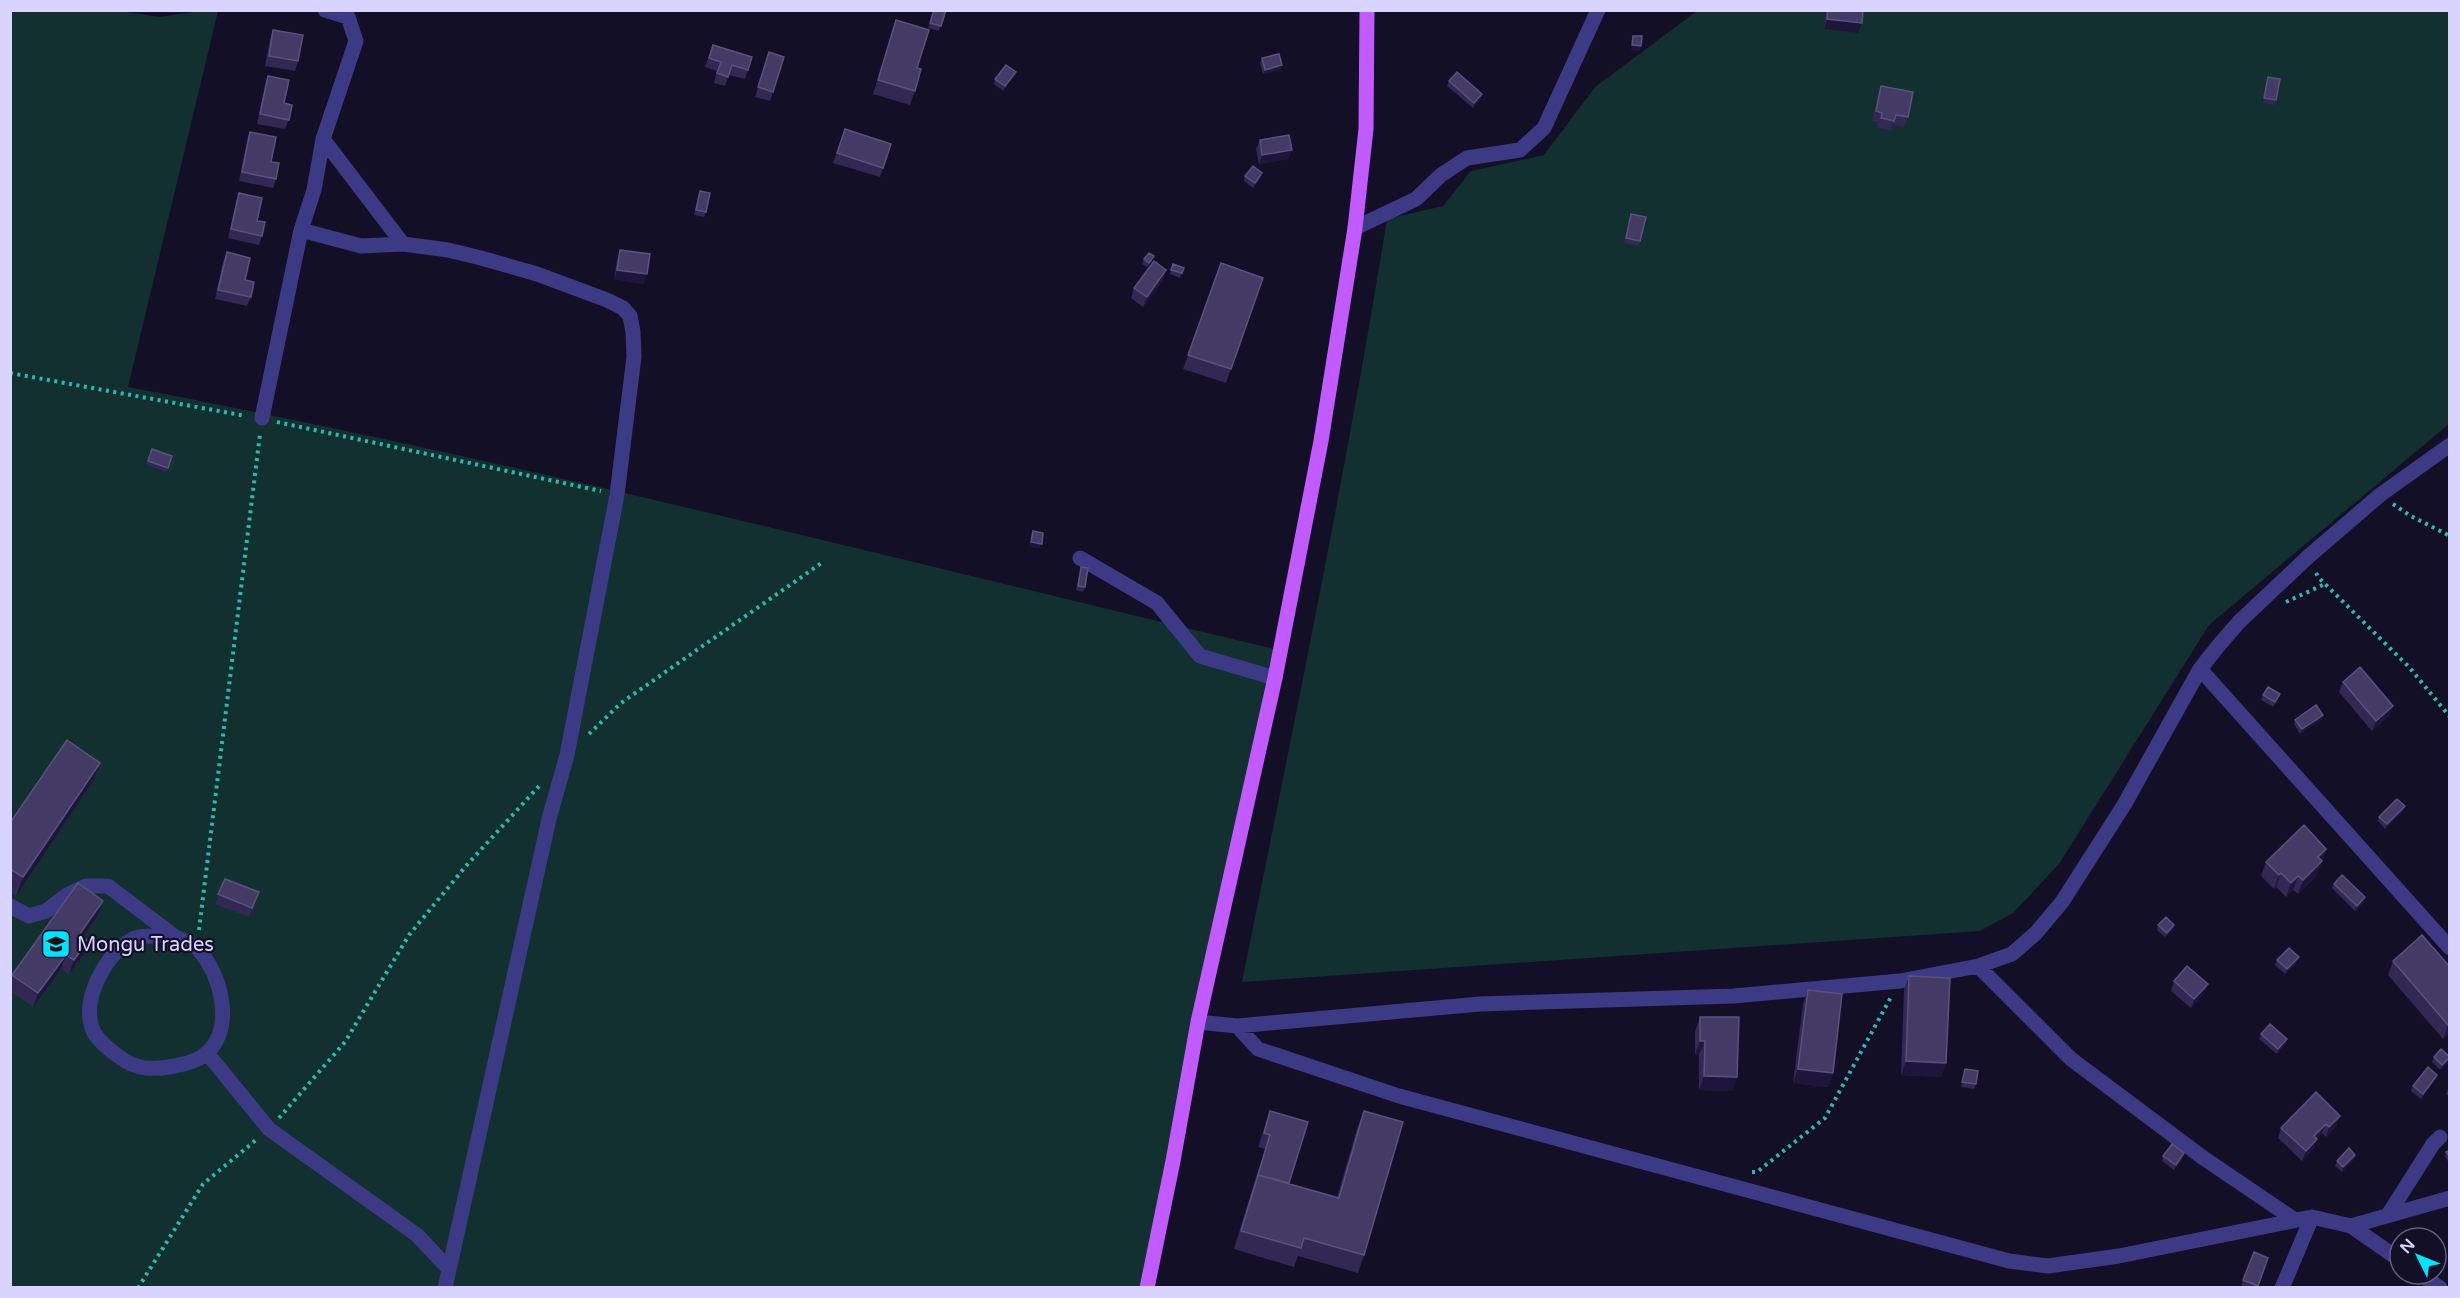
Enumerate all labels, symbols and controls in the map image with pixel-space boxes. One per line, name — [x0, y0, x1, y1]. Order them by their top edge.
school or university icon: Mongu Trades — [40, 928, 72, 960]
place label: Mongu Trades — [77, 933, 214, 957]
north arrow — [2388, 1226, 2448, 1286]
text: N — [2396, 1235, 2419, 1258]

